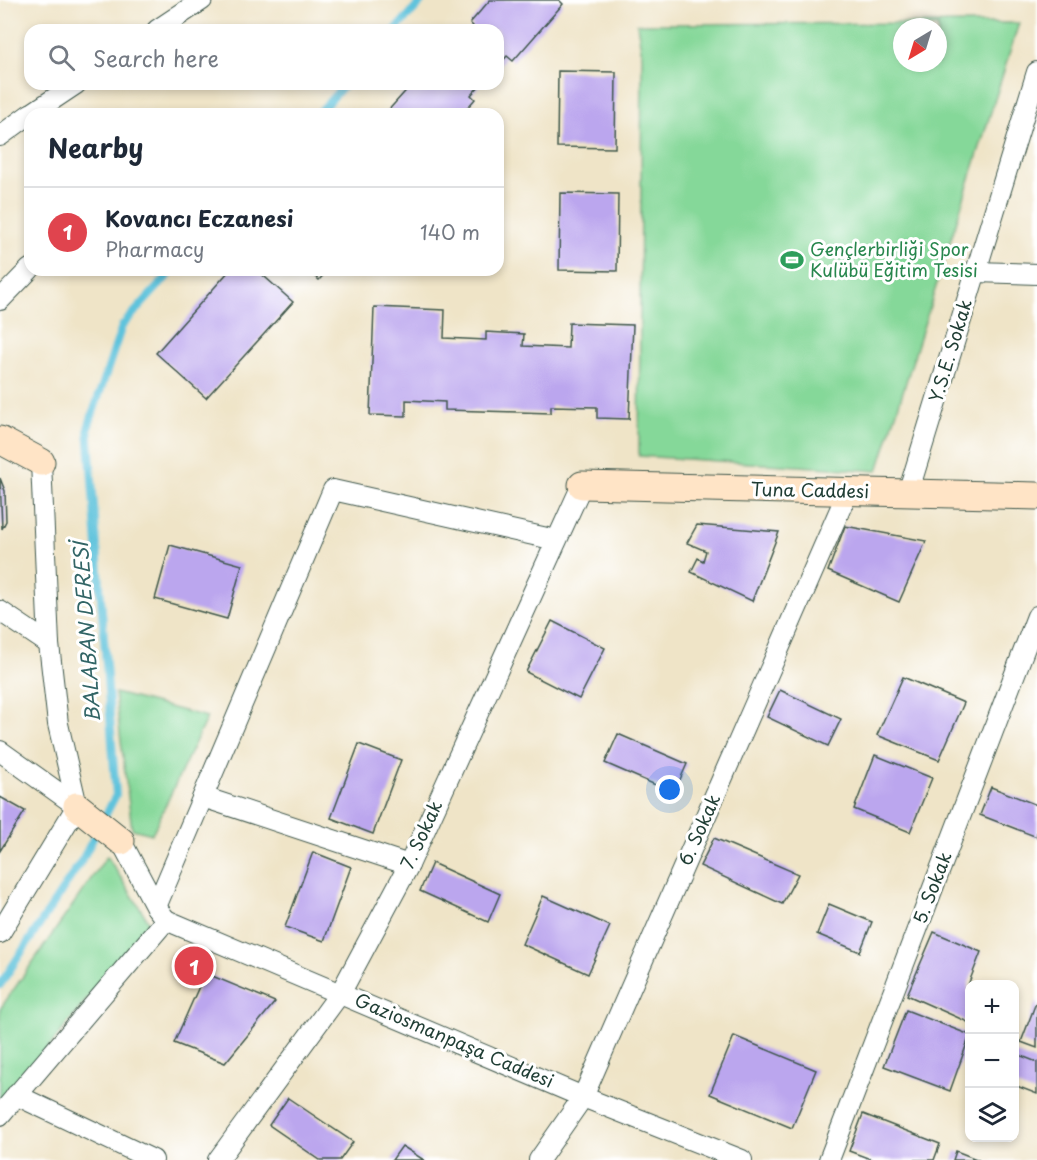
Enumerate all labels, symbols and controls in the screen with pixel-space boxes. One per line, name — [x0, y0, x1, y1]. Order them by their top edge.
north arrow — [893, 18, 947, 72]
search box — [24, 24, 504, 90]
icon: search — [45, 41, 78, 74]
text: Search here — [93, 41, 219, 74]
text: Nearby — [48, 128, 143, 167]
text: Kovancı Eczanesi — [105, 201, 293, 234]
text: 1 — [63, 217, 72, 247]
text: 140 m — [420, 217, 480, 247]
text: Pharmacy — [105, 234, 205, 264]
place label: Gençlerbirliği Spor Kulübü Eğitim Tesisi — [810, 235, 978, 283]
sports icon: Gençlerbirliği Spor Kulübü Eğitim Tesisi — [779, 247, 805, 273]
street label: Y.S.E. Sokak — [921, 296, 978, 406]
street label: Tuna Caddesi — [751, 475, 869, 504]
water label: BALABAN DERESİ — [64, 537, 107, 723]
your location — [655, 775, 684, 804]
street label: 6. Sokak — [671, 789, 726, 869]
street label: 7. Sokak — [393, 795, 448, 873]
street label: 5. Sokak — [905, 847, 958, 928]
pin: 1 — [174, 944, 214, 988]
map controls — [965, 980, 1019, 1142]
button: + — [965, 980, 1019, 1034]
street label: Gaziosmanpaşa Caddesi — [351, 985, 558, 1094]
button: − — [965, 1034, 1019, 1088]
button: layers — [965, 1088, 1019, 1142]

